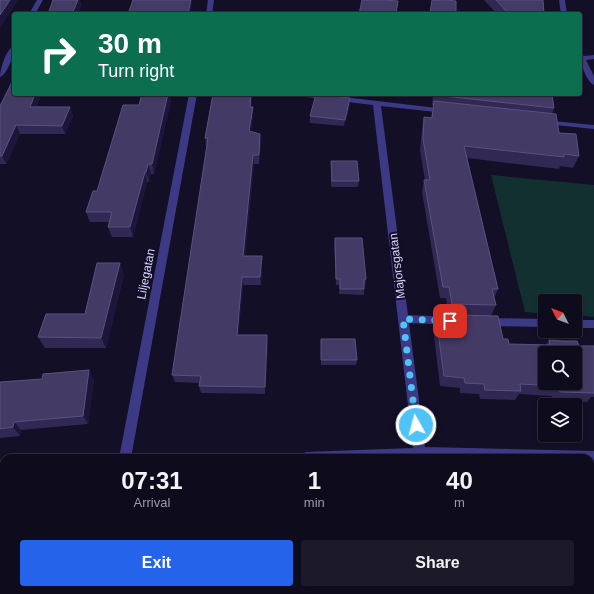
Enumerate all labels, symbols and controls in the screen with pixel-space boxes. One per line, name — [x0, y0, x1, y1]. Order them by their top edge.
icon: right — [32, 28, 84, 80]
text: 30 m — [98, 28, 162, 59]
text: Turn right — [98, 61, 174, 81]
street label: Majorsgatan — [386, 232, 408, 300]
street label: Liljegatan — [134, 247, 158, 301]
north arrow — [538, 294, 582, 338]
map controls — [538, 294, 582, 442]
pin — [433, 304, 467, 338]
icon: arrive — [439, 310, 461, 332]
button: search — [538, 346, 582, 390]
button: layers — [538, 398, 582, 442]
position arrow — [395, 404, 437, 446]
text: 07:31 — [121, 467, 183, 494]
text: 1 — [308, 467, 321, 494]
text: 40 — [446, 467, 473, 494]
text: Arrival — [134, 495, 170, 510]
text: min — [304, 495, 325, 510]
text: m — [454, 495, 465, 510]
button: Exit — [20, 540, 293, 586]
button: Share — [301, 540, 574, 586]

